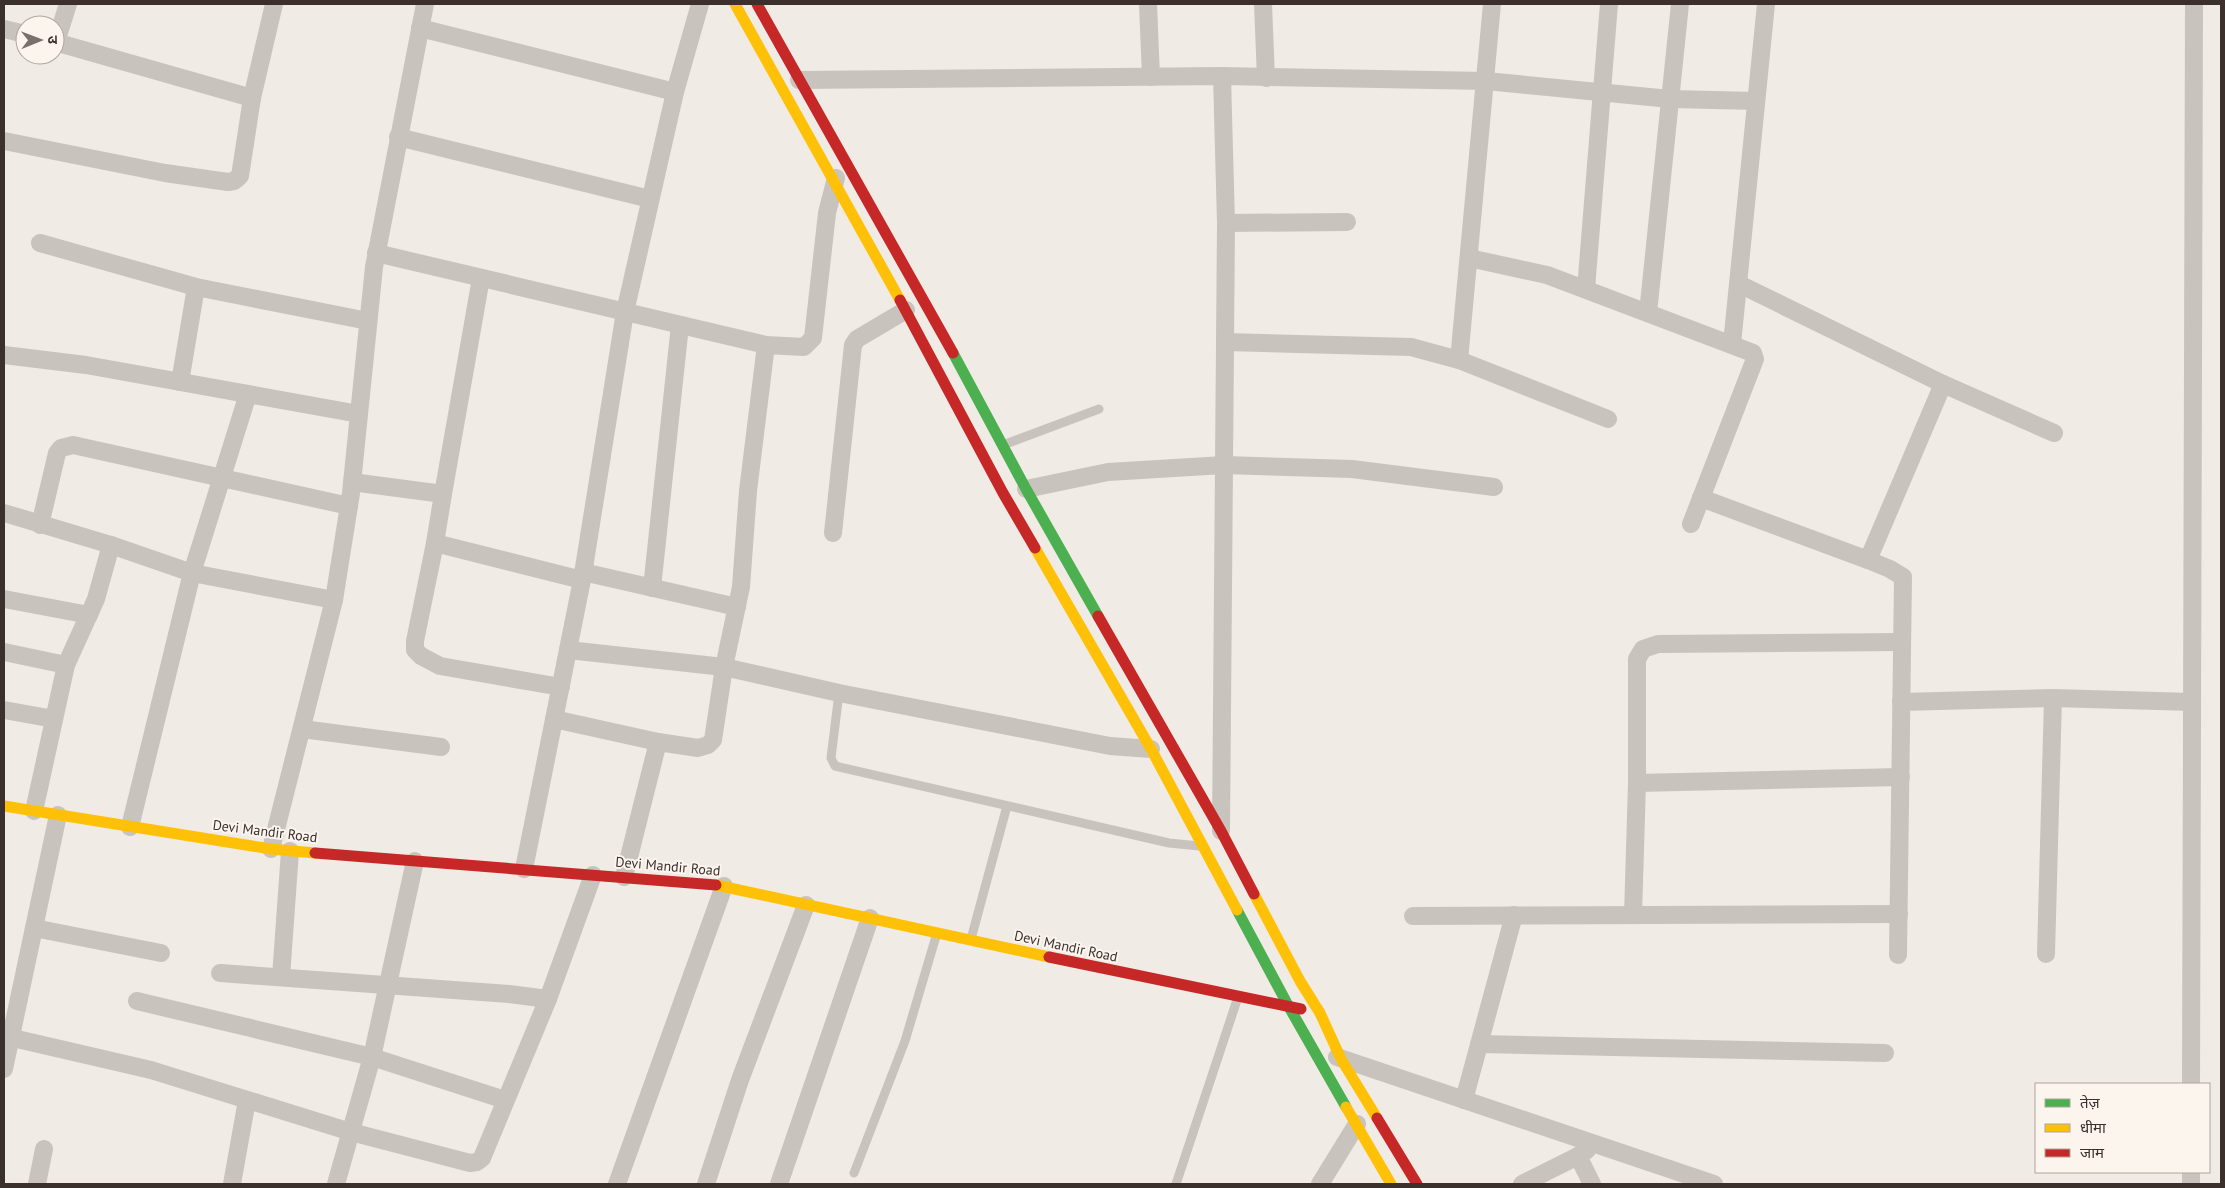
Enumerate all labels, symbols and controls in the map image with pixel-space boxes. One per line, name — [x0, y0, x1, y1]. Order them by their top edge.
north arrow — [15, 15, 65, 65]
text: उ — [44, 36, 62, 45]
street label: Devi Mandir Road — [212, 816, 318, 846]
street label: Devi Mandir Road — [615, 852, 721, 880]
street label: Devi Mandir Road — [1013, 926, 1119, 966]
legend — [2035, 1083, 2210, 1173]
text: तेज़ — [2080, 1093, 2101, 1112]
text: धीमा — [2080, 1118, 2107, 1137]
text: जाम — [2080, 1143, 2105, 1162]

